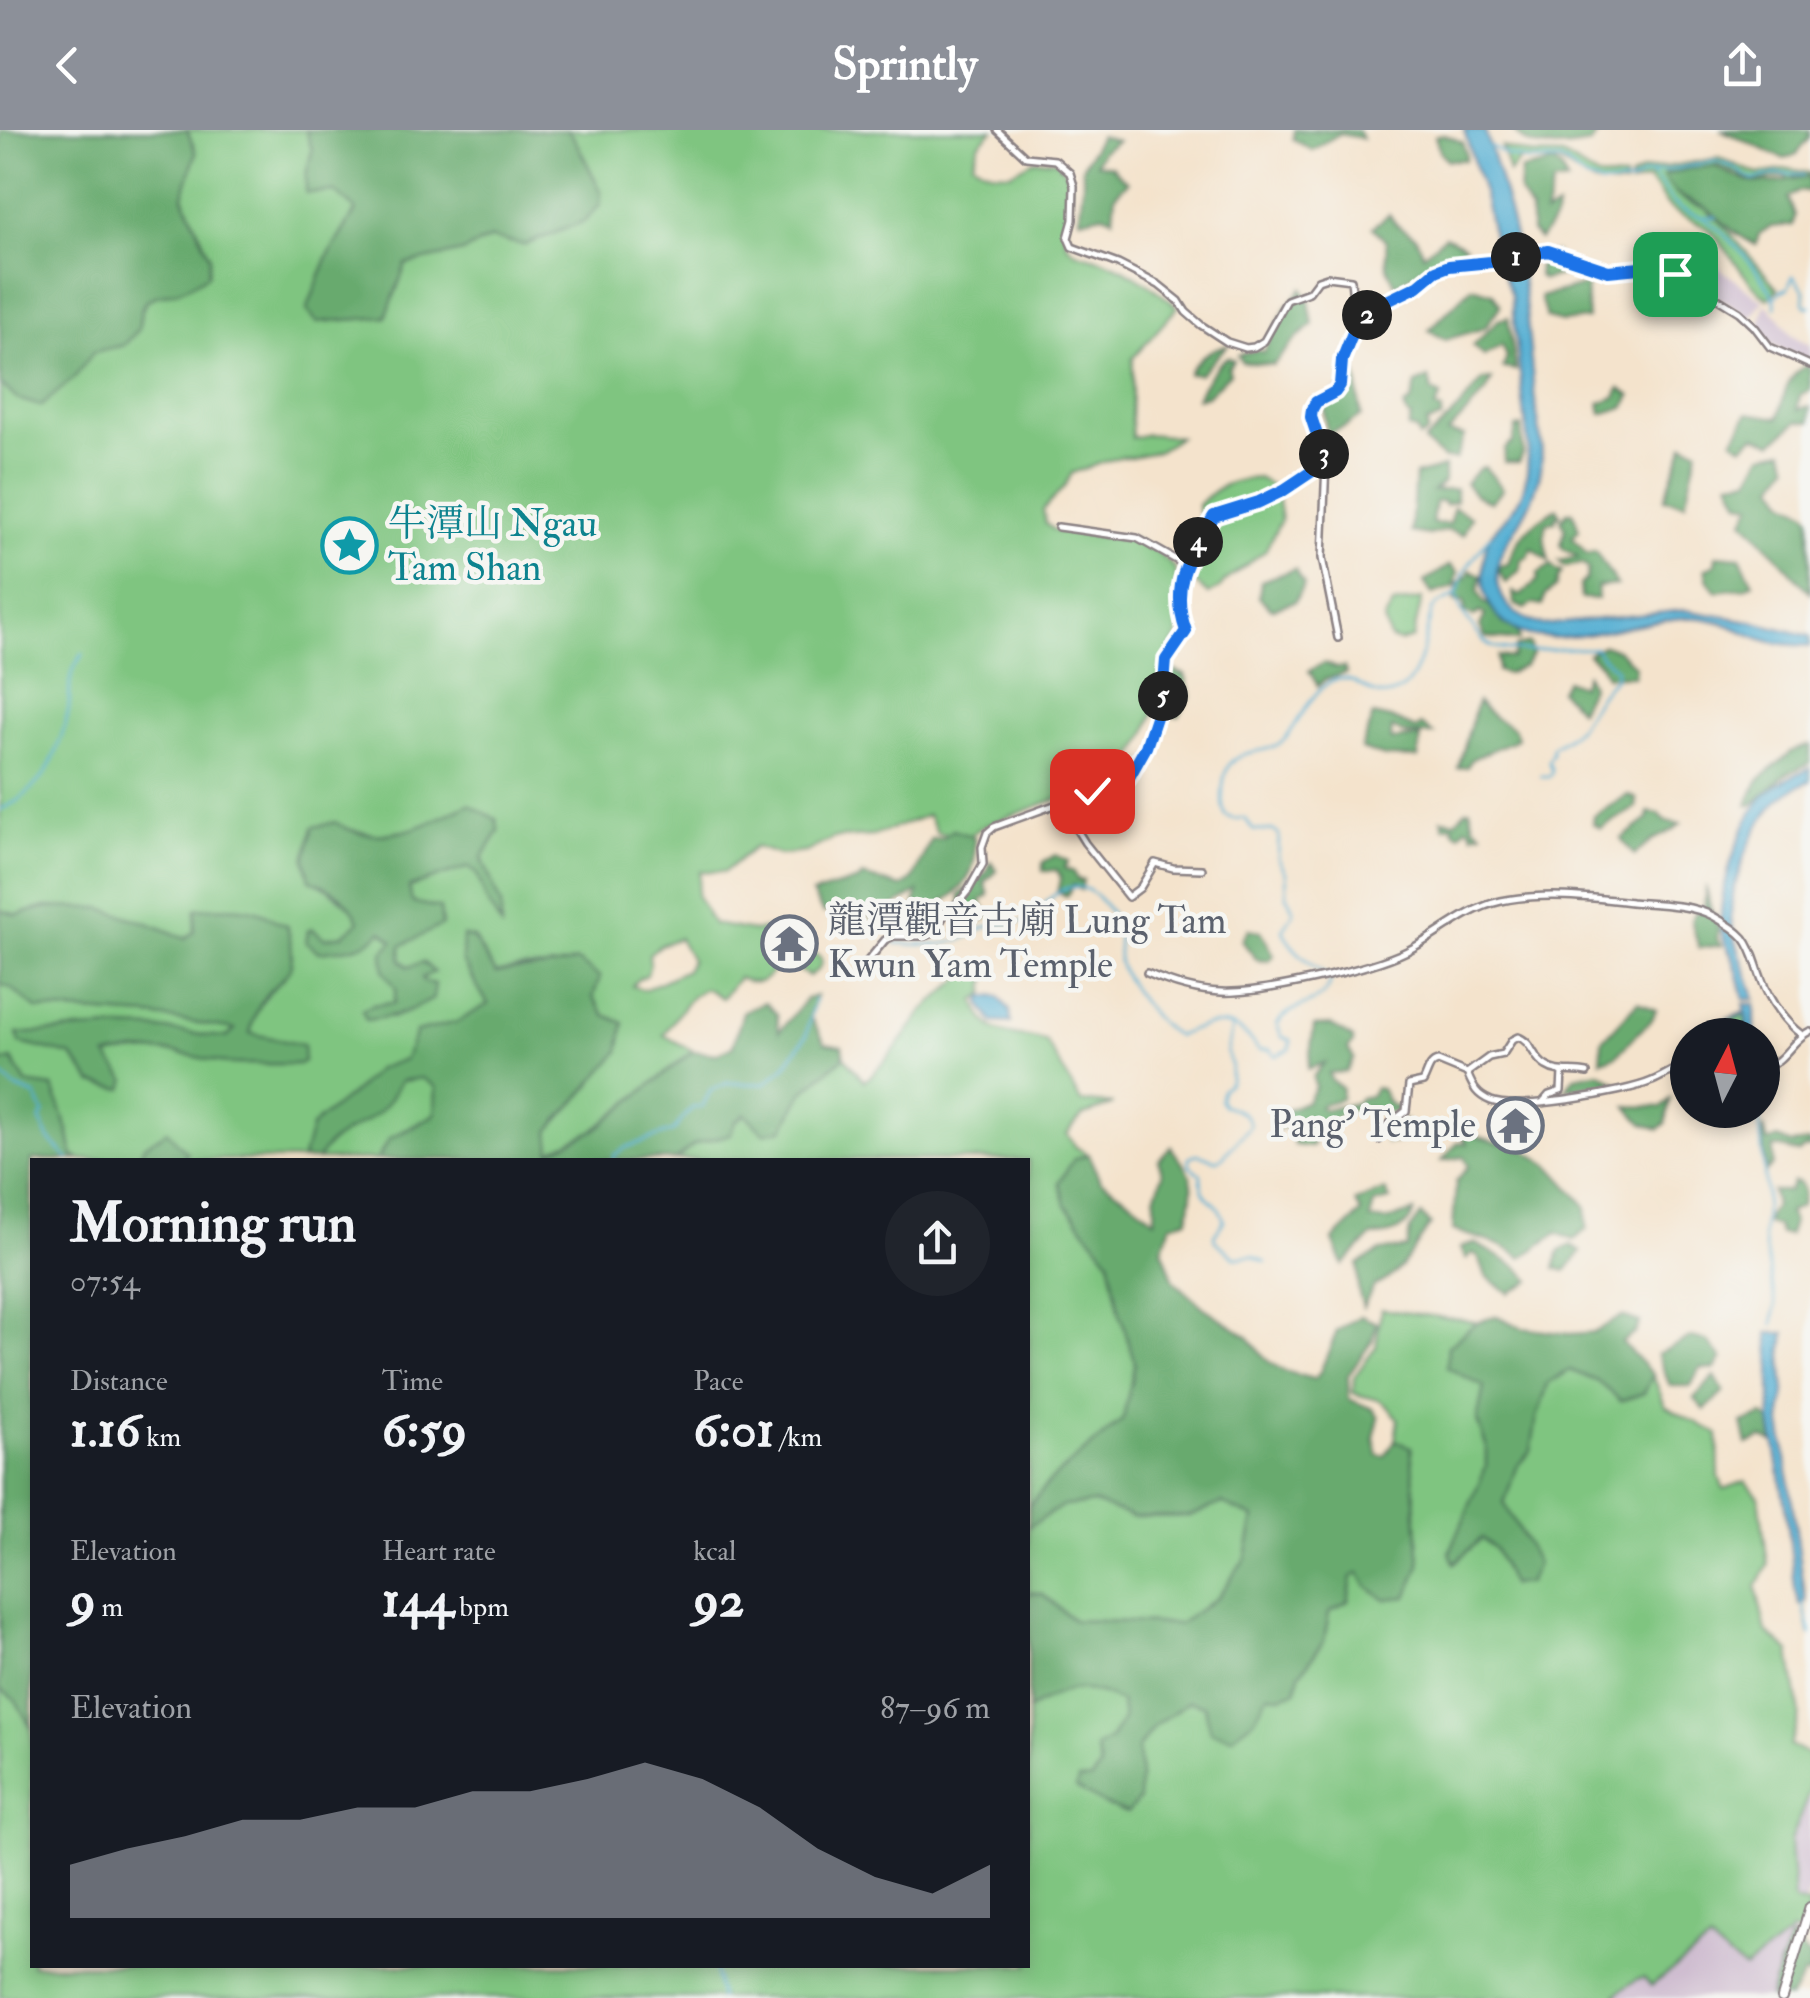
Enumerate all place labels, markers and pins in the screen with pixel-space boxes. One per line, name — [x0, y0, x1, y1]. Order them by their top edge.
pin: 1 — [1491, 232, 1541, 282]
pin — [1633, 232, 1718, 317]
pin: 2 — [1342, 290, 1392, 340]
pin: 3 — [1299, 429, 1349, 479]
place label: 牛潭山 Ngau Tam Shan — [388, 500, 597, 592]
place icon: 牛潭山 Ngau Tam Shan — [319, 516, 379, 576]
pin: 4 — [1173, 517, 1223, 567]
pin: 5 — [1138, 671, 1188, 721]
pin — [1050, 749, 1135, 834]
place label: 龍潭觀音古廟 Lung Tam Kwun Yam Temple — [828, 897, 1227, 989]
temple icon: 龍潭觀音古廟 Lung Tam Kwun Yam Temple — [759, 913, 819, 973]
temple icon: Pang' Temple — [1485, 1095, 1545, 1155]
place label: Pang' Temple — [1269, 1101, 1476, 1149]

